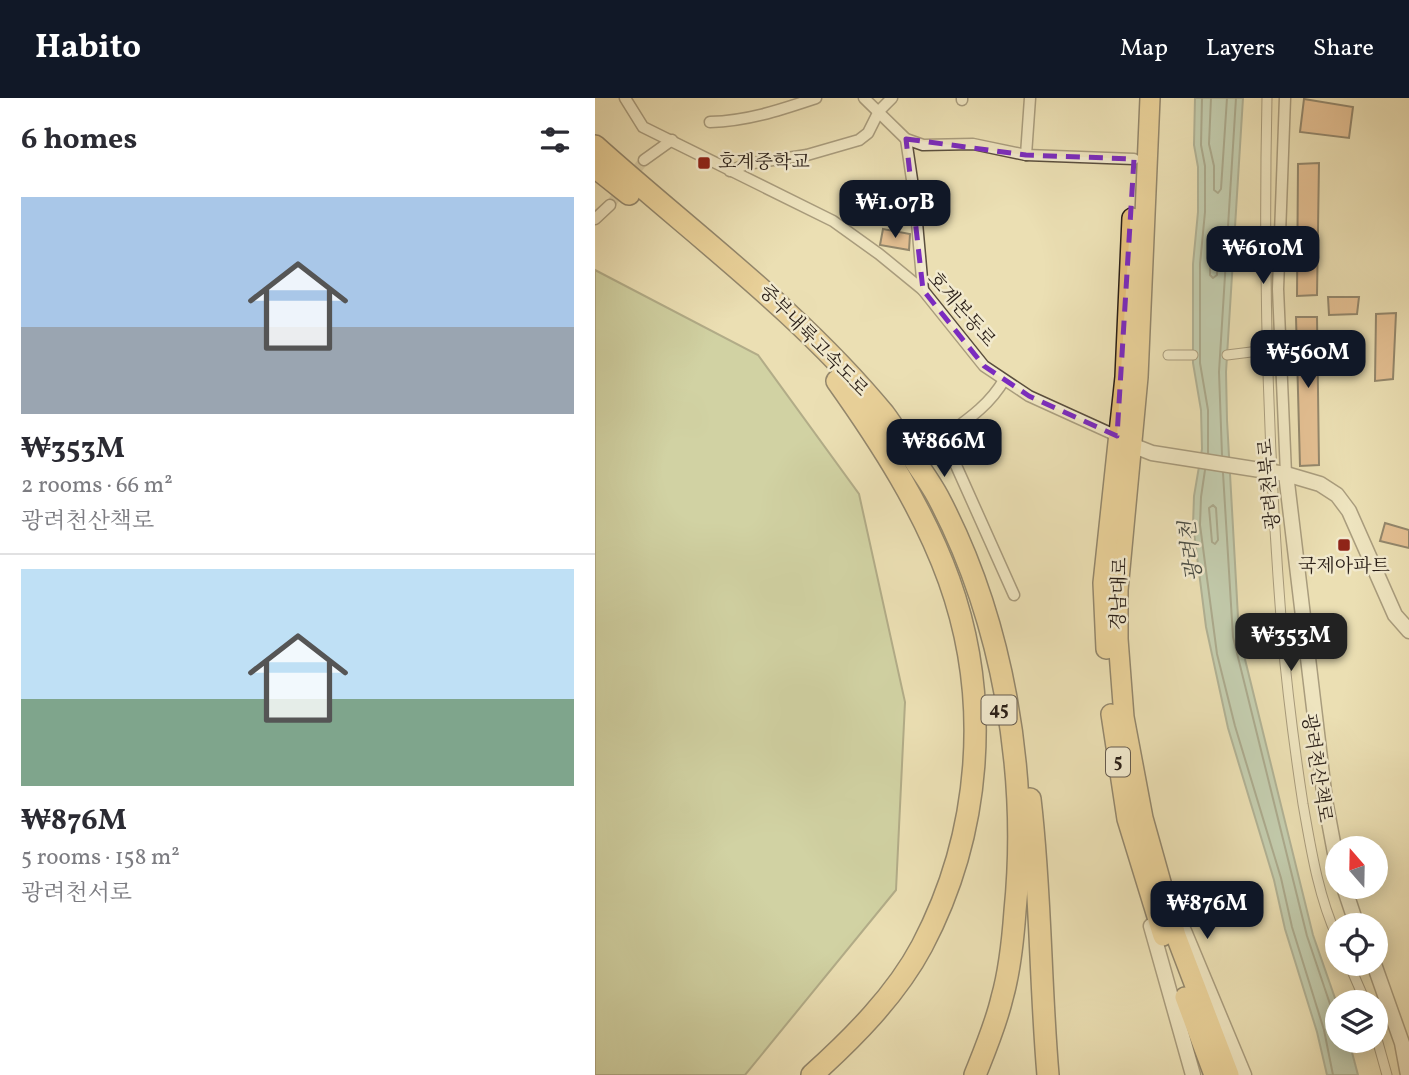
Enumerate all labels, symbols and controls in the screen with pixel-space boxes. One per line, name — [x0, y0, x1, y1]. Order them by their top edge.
text: Habito — [35, 26, 141, 72]
text: Map — [1120, 32, 1168, 66]
text: Layers — [1206, 32, 1275, 66]
text: Share — [1313, 32, 1374, 66]
text: 6 homes — [21, 119, 137, 161]
icon: filters — [536, 121, 574, 159]
place label: 호계중학교 — [718, 150, 810, 176]
marker: 호계중학교 — [696, 155, 712, 171]
pin: ₩1.07B — [838, 180, 952, 240]
text: ₩1.07B — [855, 187, 935, 219]
pin: ₩610M — [1214, 226, 1312, 286]
text: ₩610M — [1222, 233, 1304, 265]
icon: home — [235, 243, 361, 369]
street label: 호계본동로 — [921, 267, 1001, 353]
street label: 중부내륙고속도로 — [753, 279, 873, 403]
pin: ₩560M — [1259, 330, 1357, 390]
text: ₩560M — [1267, 337, 1349, 369]
pin: ₩866M — [895, 420, 993, 479]
text: ₩866M — [903, 426, 985, 458]
text: ₩353M — [21, 428, 125, 470]
street label: 광려천북로 — [1253, 437, 1287, 531]
text: 2 rooms · 66 m² — [21, 470, 173, 502]
text: 광려천산책로 — [21, 506, 154, 538]
water label: 광려천 — [1174, 517, 1210, 583]
marker: 국제아파트 — [1336, 537, 1352, 553]
place label: 국제아파트 — [1298, 554, 1390, 580]
street label: 경남대로 — [1106, 557, 1134, 631]
pin: ₩353M — [1242, 614, 1340, 673]
icon: home — [235, 615, 361, 741]
text: ₩353M — [1251, 620, 1331, 652]
road number: 45 — [981, 696, 1017, 724]
street label: 광려천산책로 — [1295, 712, 1337, 824]
road number: 5 — [1106, 748, 1130, 776]
text: ₩876M — [21, 800, 127, 842]
north arrow — [1325, 836, 1388, 900]
map controls — [1325, 836, 1388, 1053]
text: 5 rooms · 158 m² — [21, 842, 180, 874]
text: 광려천서로 — [21, 878, 132, 910]
pin: ₩876M — [1158, 882, 1256, 941]
text: ₩876M — [1167, 888, 1248, 920]
button: locate — [1325, 913, 1388, 976]
button: layers — [1325, 990, 1388, 1053]

